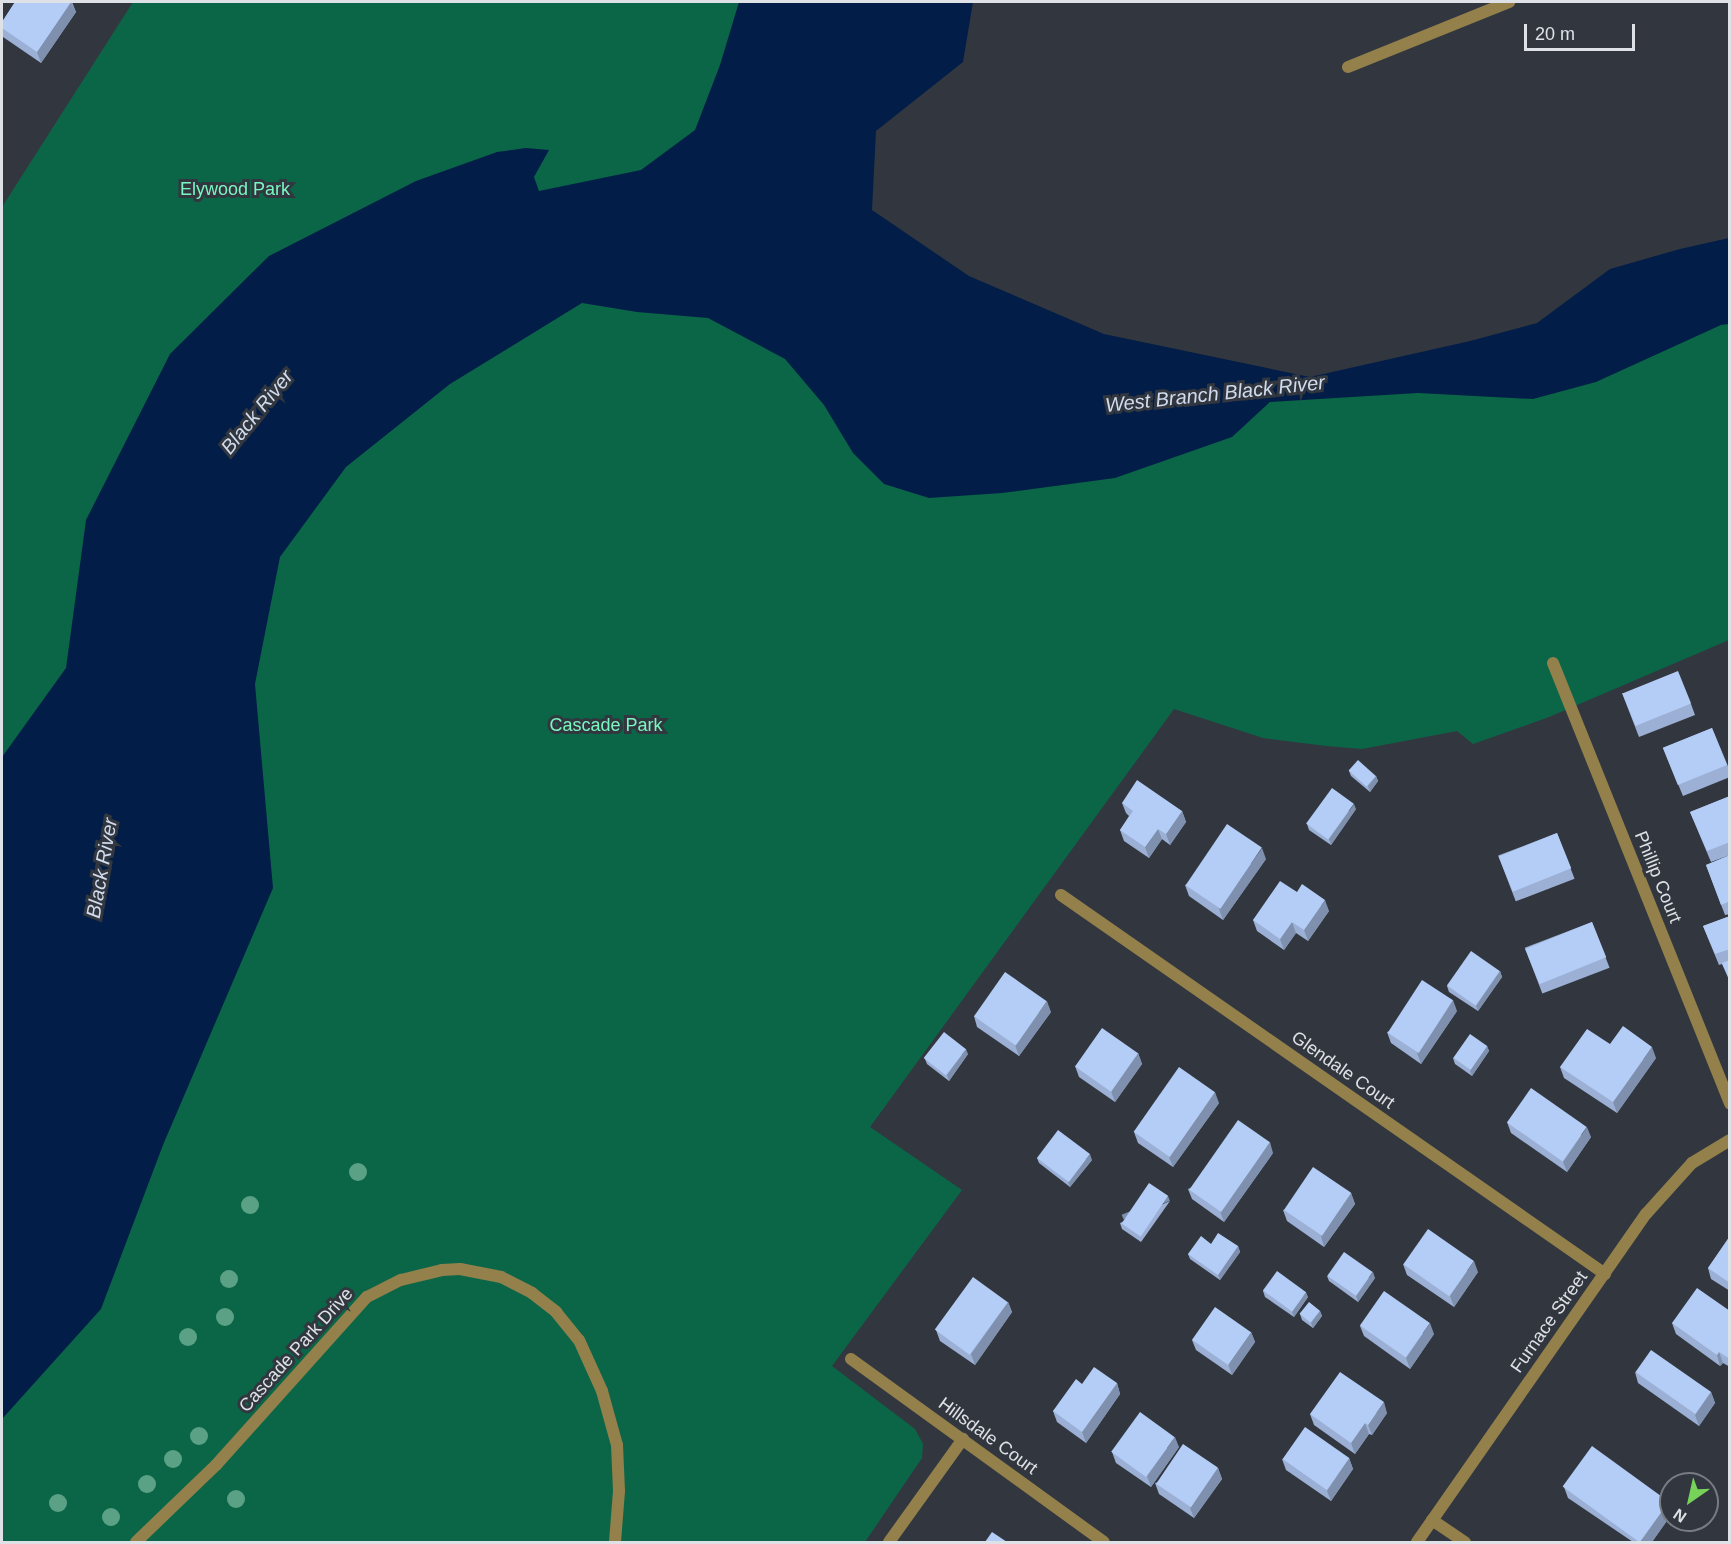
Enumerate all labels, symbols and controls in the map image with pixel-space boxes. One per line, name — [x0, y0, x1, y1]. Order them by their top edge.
scale bar — [1527, 12, 1638, 50]
text: 20 m — [1535, 24, 1575, 44]
park label: Elywood Park — [180, 178, 290, 200]
water label: Black River — [216, 365, 298, 459]
water label: West Branch Black River — [1104, 371, 1326, 417]
park label: Cascade Park — [549, 714, 663, 736]
water label: Black River — [81, 816, 123, 920]
street label: Phillip Court — [1630, 828, 1686, 926]
street label: Glendale Court — [1287, 1026, 1399, 1114]
street label: Furnace Street — [1506, 1267, 1592, 1377]
street label: Cascade Park Drive — [234, 1283, 358, 1417]
street label: Hillsdale Court — [934, 1393, 1042, 1479]
north arrow — [1659, 1472, 1719, 1532]
text: N — [1670, 1505, 1689, 1526]

